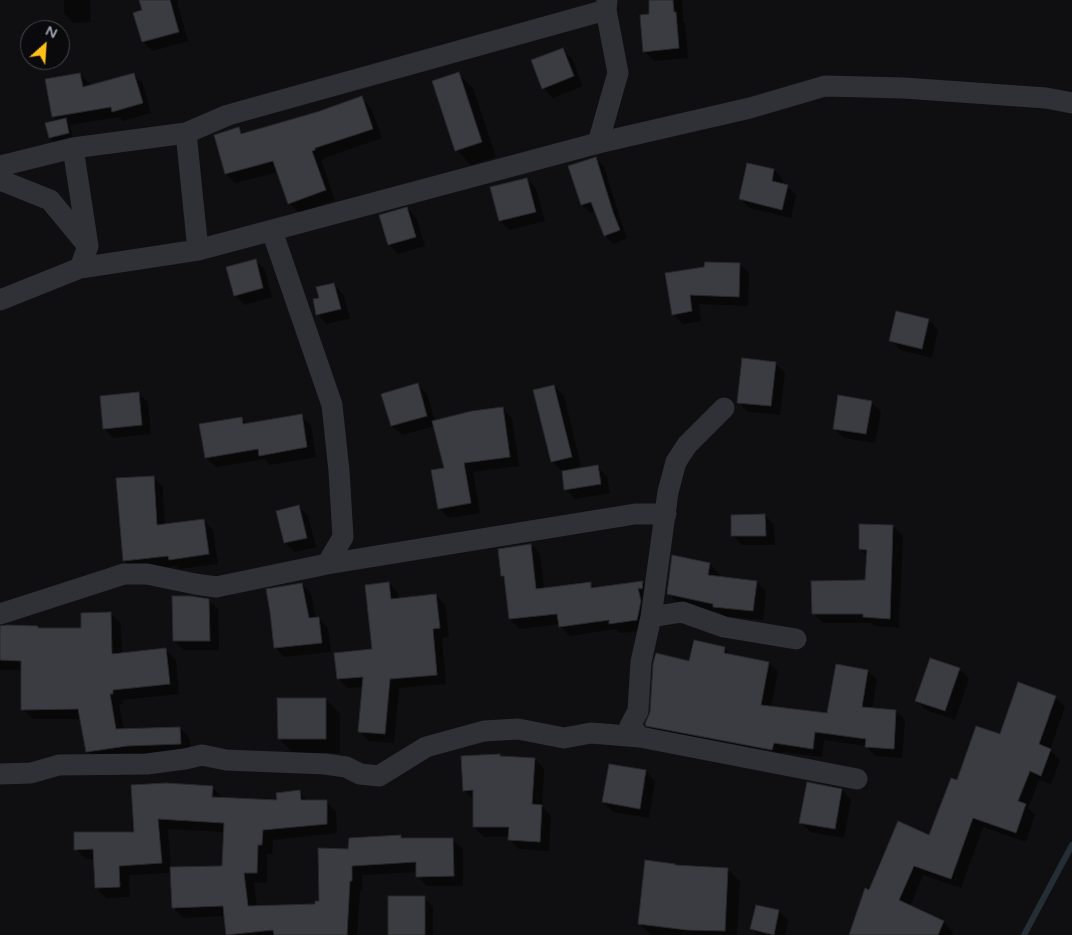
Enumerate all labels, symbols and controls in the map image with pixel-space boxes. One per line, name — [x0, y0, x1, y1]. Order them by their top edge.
north arrow — [20, 20, 70, 70]
text: N — [43, 22, 60, 42]

